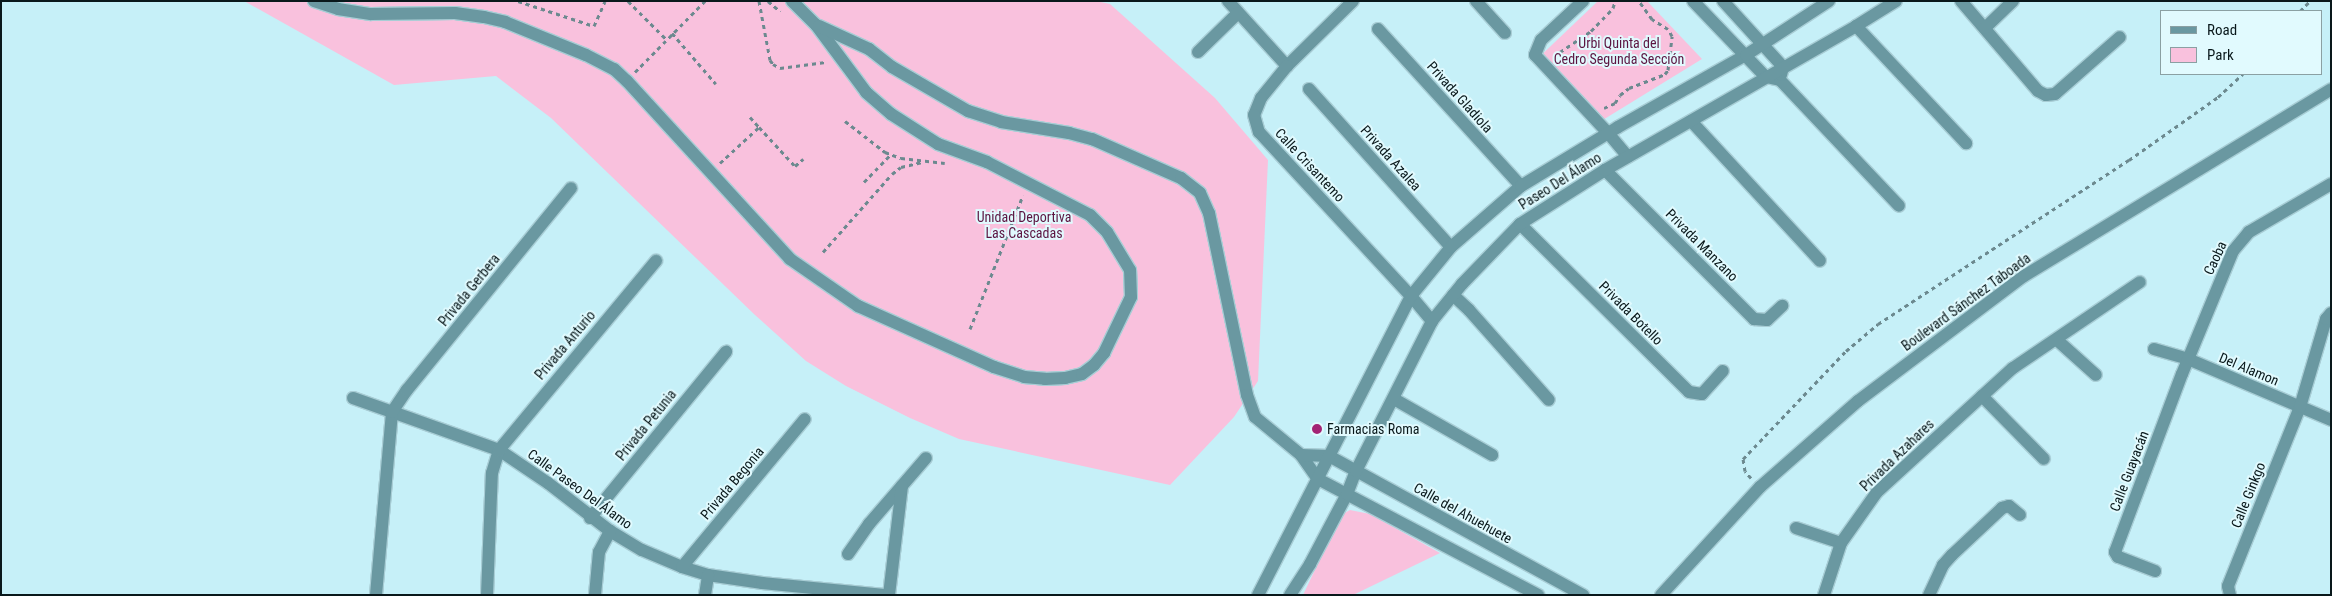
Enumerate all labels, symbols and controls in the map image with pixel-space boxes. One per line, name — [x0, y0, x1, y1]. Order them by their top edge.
legend — [2160, 10, 2322, 75]
text: Road — [2207, 21, 2237, 39]
park label: Urbi Quinta del Cedro Segunda Sección — [1554, 35, 1684, 68]
text: Park — [2207, 46, 2234, 64]
street label: Privada Gladiola — [1424, 58, 1496, 136]
street label: Privada Azalea — [1357, 122, 1425, 194]
street label: Calle Crisantemo — [1272, 125, 1348, 205]
street label: Paseo Del Álamo — [1516, 149, 1604, 213]
street label: Privada Manzano — [1662, 205, 1742, 285]
park label: Unidad Deportiva Las Cascadas — [977, 209, 1071, 242]
street label: Caoba — [2200, 238, 2230, 278]
street label: Boulevard Sánchez Taboada — [1898, 250, 2034, 354]
street label: Privada Gerbera — [435, 251, 503, 329]
street label: Privada Botello — [1596, 278, 1666, 348]
street label: Privada Anturio — [531, 307, 599, 383]
street label: Del Alamon — [2217, 349, 2281, 389]
street label: Privada Petunia — [612, 386, 680, 464]
street label: Privada Azahares — [1857, 416, 1937, 494]
place label: Farmacias Roma — [1327, 421, 1419, 437]
marker: Farmacias Roma — [1311, 423, 1323, 435]
street label: Calle Guayacán — [2106, 428, 2152, 514]
street label: Privada Begonia — [697, 443, 767, 523]
street label: Calle Paseo Del Álamo — [525, 445, 635, 533]
street label: Calle Ginkgo — [2227, 460, 2269, 530]
street label: Calle del Ahuehuete — [1411, 479, 1515, 547]

